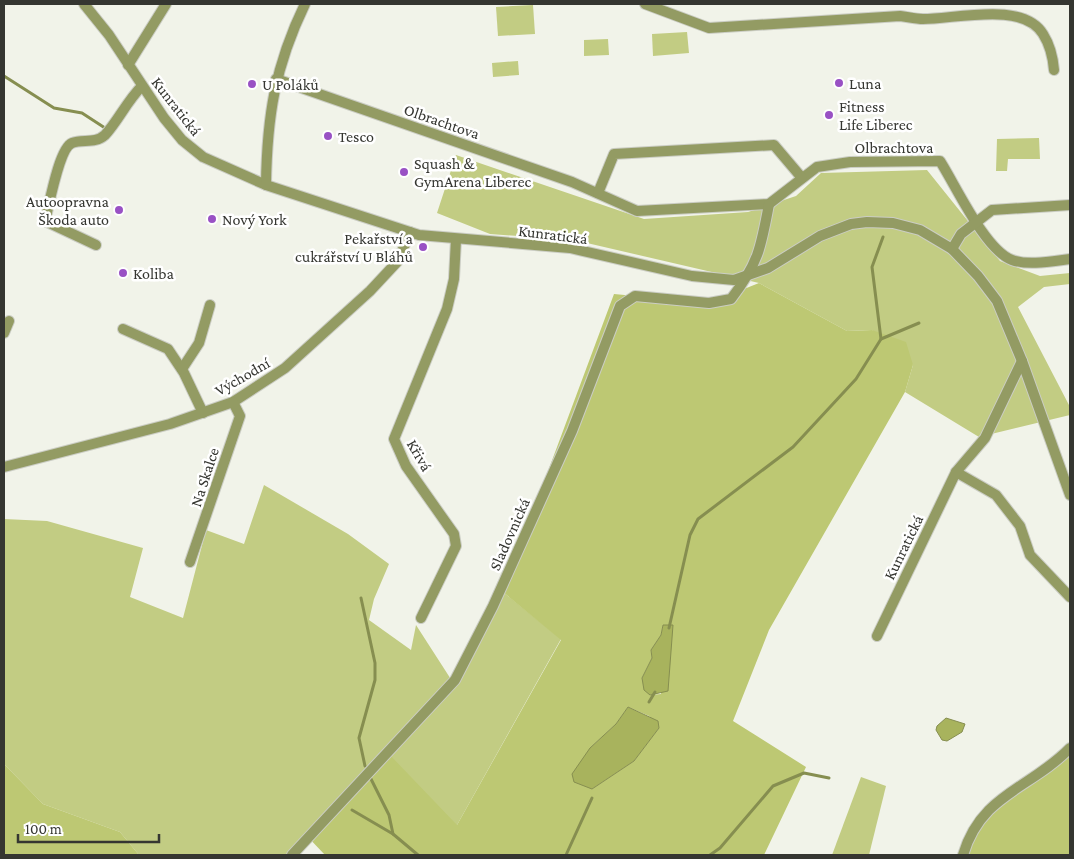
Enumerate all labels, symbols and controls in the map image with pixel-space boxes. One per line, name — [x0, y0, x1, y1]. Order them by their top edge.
street label: Kunratická — [148, 74, 205, 140]
place label: Luna — [849, 75, 882, 92]
place label: U Poláků — [262, 76, 319, 93]
marker: Luna — [833, 77, 845, 89]
marker: U Poláků — [246, 78, 258, 90]
place label: Fitness Life Liberec — [839, 98, 913, 133]
street label: Olbrachtova — [402, 101, 482, 143]
marker: Fitness Life Liberec — [823, 109, 835, 121]
place label: Tesco — [338, 128, 374, 145]
marker: Tesco — [322, 130, 334, 142]
street label: Olbrachtova — [855, 139, 934, 156]
place label: Squash & GymArena Liberec — [414, 155, 531, 191]
marker: Squash & GymArena Liberec — [398, 166, 410, 178]
place label: Autoopravna Škoda auto — [26, 193, 110, 228]
marker: Autoopravna Škoda auto — [113, 204, 125, 216]
place label: Nový York — [222, 211, 287, 229]
marker: Nový York — [206, 213, 218, 225]
street label: Kunratická — [517, 222, 589, 247]
place label: Pekařství a cukrářství U Bláhů — [295, 230, 414, 265]
marker: Pekařství a cukrářství U Bláhů — [417, 241, 429, 253]
place label: Koliba — [133, 265, 175, 282]
marker: Koliba — [117, 267, 129, 279]
street label: Východní — [212, 354, 274, 400]
street label: Křivá — [404, 436, 436, 475]
street label: Na Skalce — [187, 445, 222, 509]
street label: Sladovnická — [486, 495, 533, 573]
street label: Kunratická — [881, 512, 927, 582]
scale bar — [18, 812, 159, 844]
text: 100 m — [25, 821, 62, 837]

